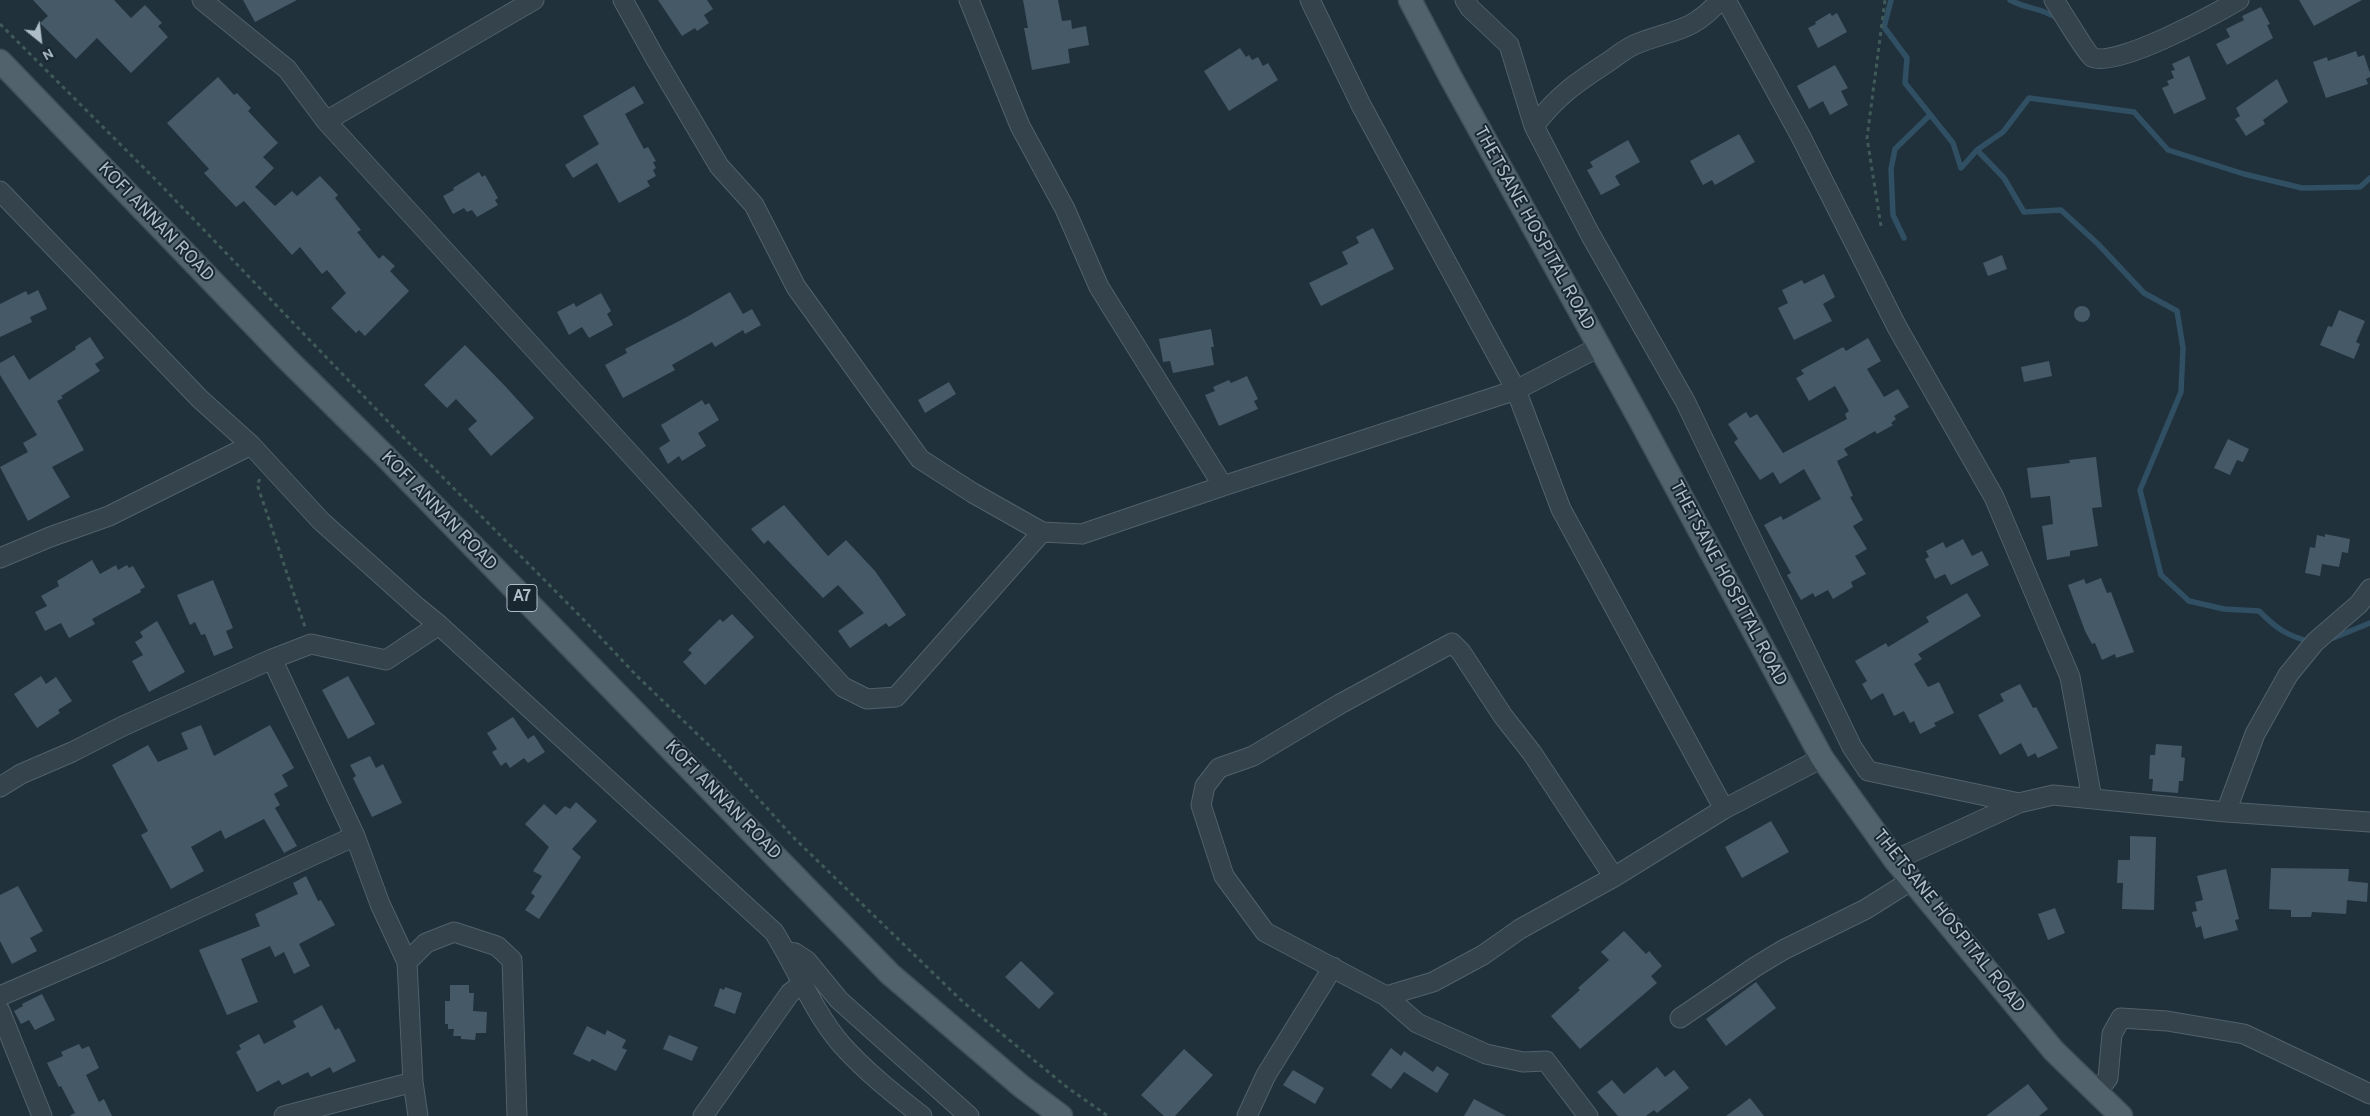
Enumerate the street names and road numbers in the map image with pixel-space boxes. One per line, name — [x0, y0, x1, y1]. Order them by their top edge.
street label: THETSANE HOSPITAL ROAD — [1468, 123, 1598, 335]
street label: KOFI ANNAN ROAD — [92, 159, 218, 287]
street label: KOFI ANNAN ROAD — [375, 448, 501, 576]
street label: THETSANE HOSPITAL ROAD — [1664, 478, 1790, 690]
road number: A7 — [507, 584, 537, 612]
street label: KOFI ANNAN ROAD — [659, 737, 785, 865]
street label: THETSANE HOSPITAL ROAD — [1867, 826, 2029, 1018]

